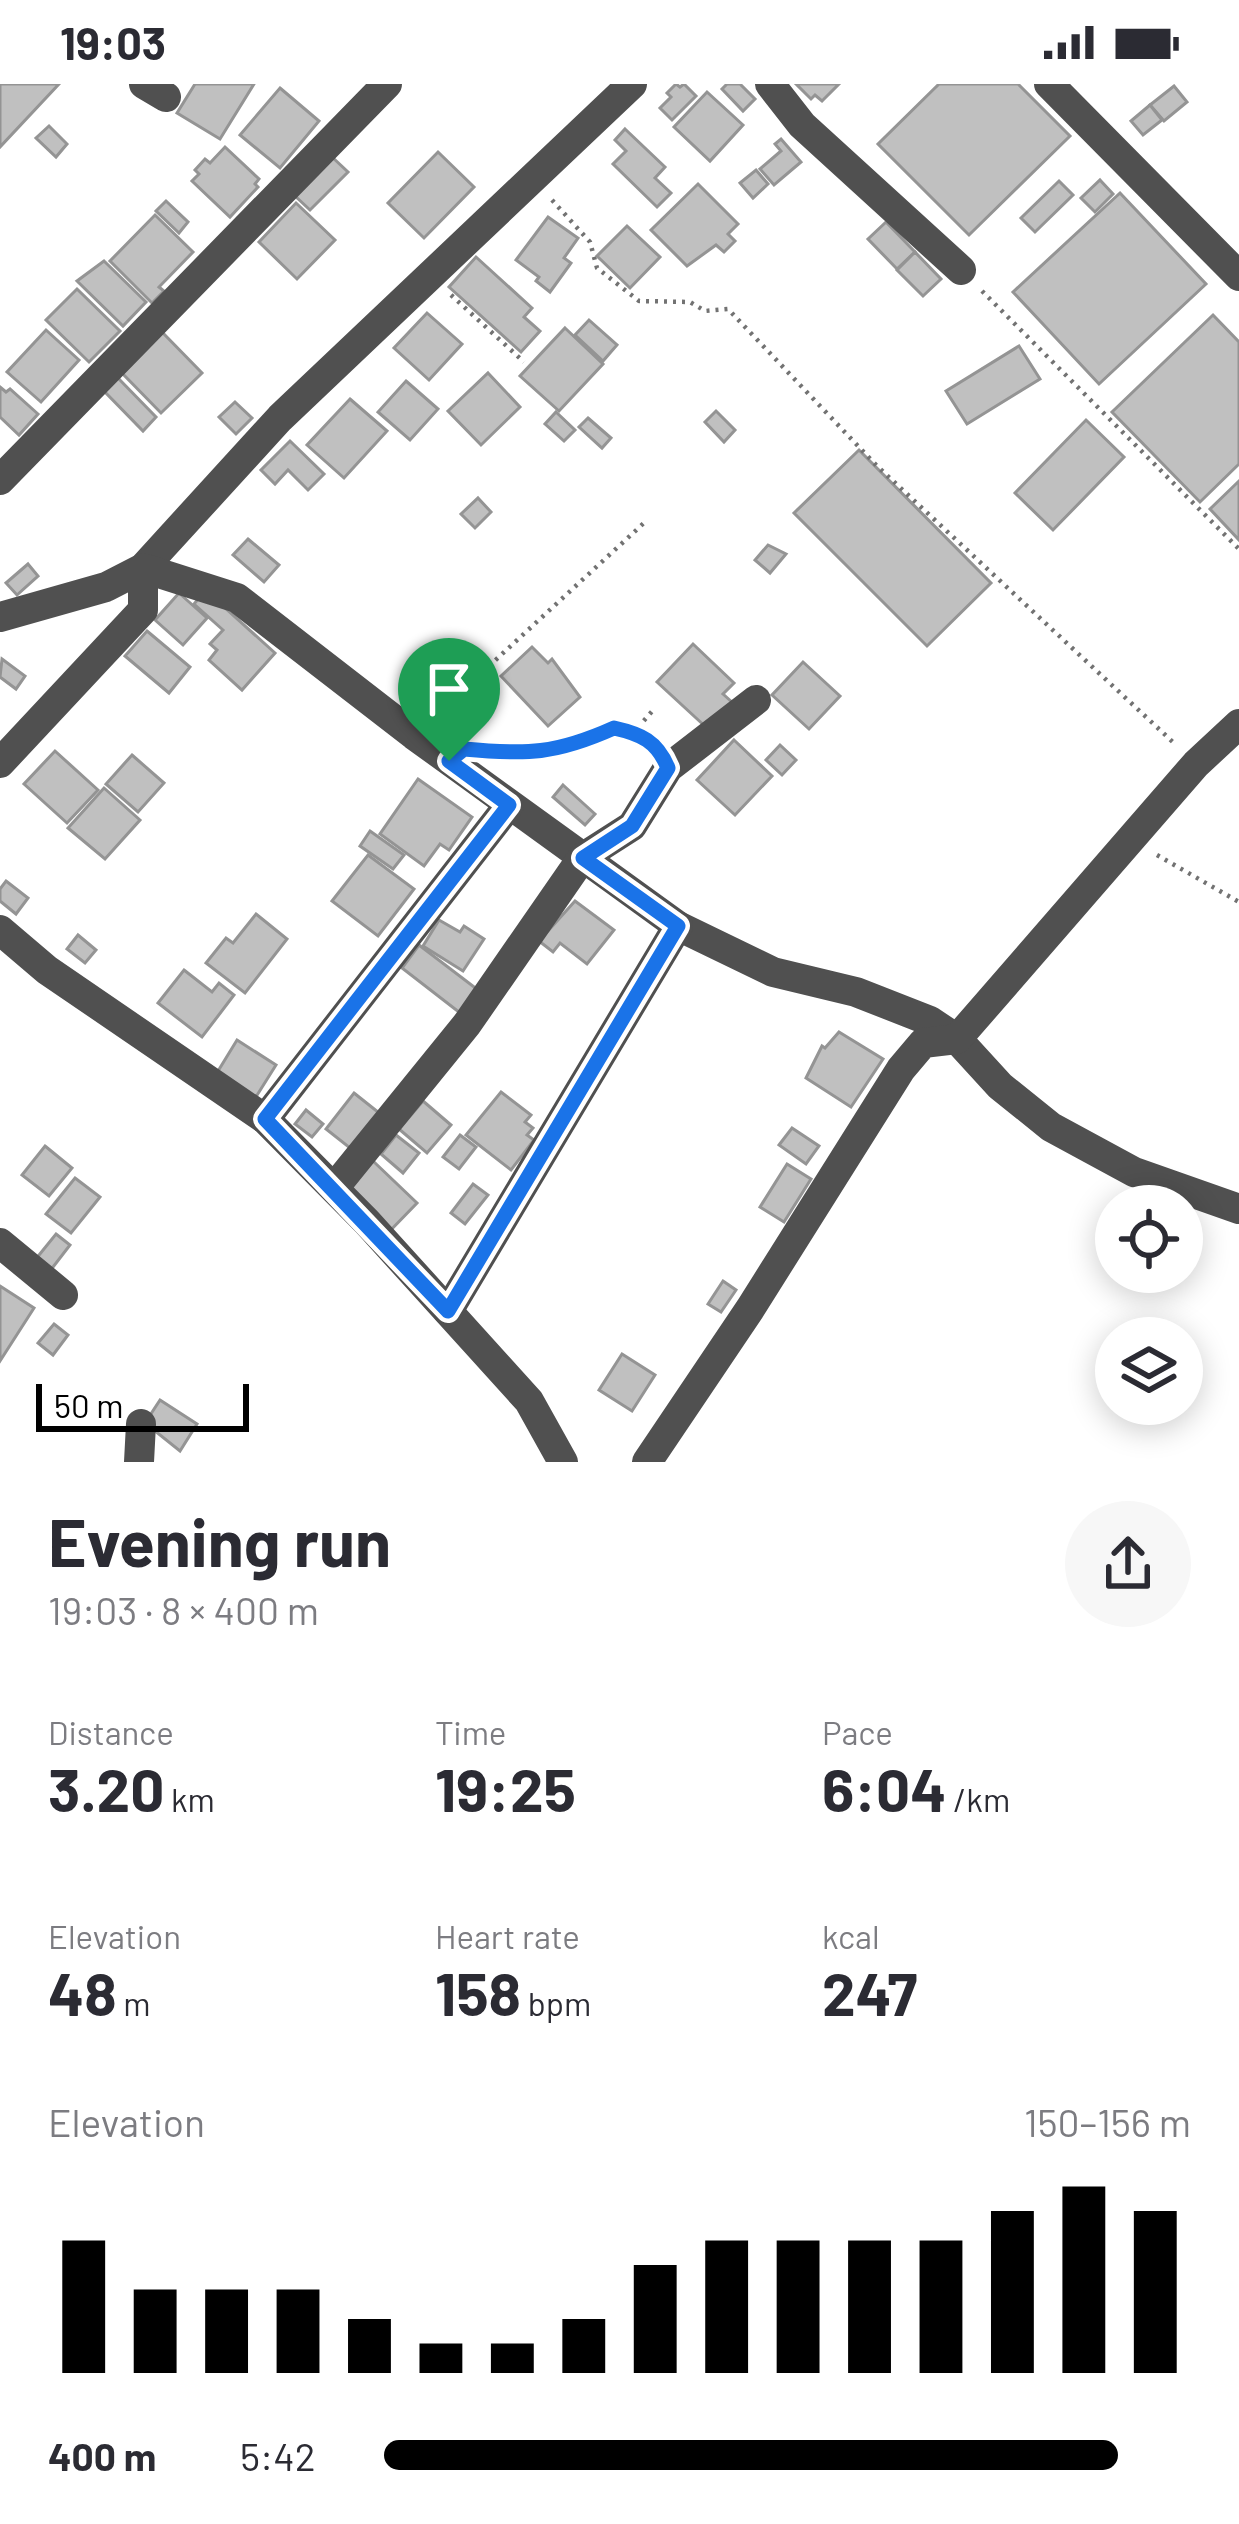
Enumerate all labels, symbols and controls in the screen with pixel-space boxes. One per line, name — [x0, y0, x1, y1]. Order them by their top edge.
text: 19:03 — [60, 15, 166, 69]
pin — [398, 638, 500, 761]
icon: arrive — [416, 656, 482, 722]
map controls — [1095, 1185, 1203, 1425]
button: locate — [1095, 1185, 1203, 1293]
button: layers — [1095, 1317, 1203, 1425]
scale bar — [36, 1378, 249, 1431]
text: 50 m — [54, 1385, 124, 1425]
text: Evening run — [48, 1501, 391, 1580]
button: share — [1065, 1501, 1191, 1627]
text: 19:03 · 8 × 400 m — [48, 1586, 319, 1633]
text: Distance — [48, 1712, 174, 1752]
text: Time — [435, 1712, 506, 1752]
text: Pace — [822, 1712, 893, 1752]
text: 3.20 — [48, 1752, 164, 1824]
text: 19:25 — [435, 1752, 576, 1824]
text: 6:04 — [822, 1752, 947, 1824]
text: km — [164, 1779, 215, 1819]
text: /km — [947, 1779, 1010, 1819]
text: Elevation — [48, 1916, 181, 1956]
text: Heart rate — [435, 1916, 580, 1956]
text: kcal — [822, 1916, 880, 1956]
text: 48 — [48, 1956, 117, 2028]
text: 158 — [435, 1956, 521, 2028]
text: 247 — [822, 1956, 917, 2028]
text: m — [117, 1983, 151, 2023]
text: bpm — [521, 1983, 591, 2023]
text: Elevation — [48, 2098, 205, 2145]
text: 150–156 m — [1024, 2098, 1191, 2145]
text: 400 m — [48, 2432, 156, 2479]
text: 5:42 — [240, 2432, 316, 2479]

